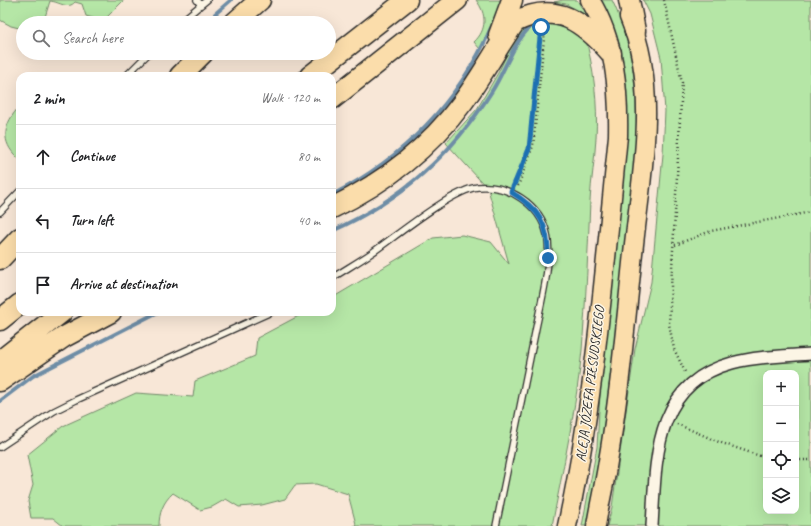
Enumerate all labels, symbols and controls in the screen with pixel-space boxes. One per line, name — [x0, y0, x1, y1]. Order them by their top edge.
search box — [16, 16, 336, 60]
route start — [532, 18, 550, 36]
icon: search — [30, 27, 52, 49]
text: Search here — [62, 29, 123, 48]
text: 2 min — [32, 88, 65, 109]
text: Walk · 120 m — [261, 90, 320, 106]
icon: ahead — [32, 146, 54, 168]
text: Continue — [70, 147, 115, 166]
text: 80 m — [298, 149, 320, 165]
icon: left — [32, 210, 54, 232]
text: Turn left — [70, 211, 113, 230]
text: 40 m — [298, 213, 320, 229]
route end — [539, 249, 557, 267]
icon: arrive — [32, 274, 54, 296]
text: Arrive at destination — [70, 275, 177, 294]
street label: ALEJA JÓZEFA PIŁSUDSKIEGO — [572, 303, 608, 463]
map controls — [763, 370, 799, 514]
button: + — [763, 370, 799, 406]
button: − — [763, 406, 799, 442]
button: locate — [763, 442, 799, 478]
button: layers — [763, 478, 799, 514]

